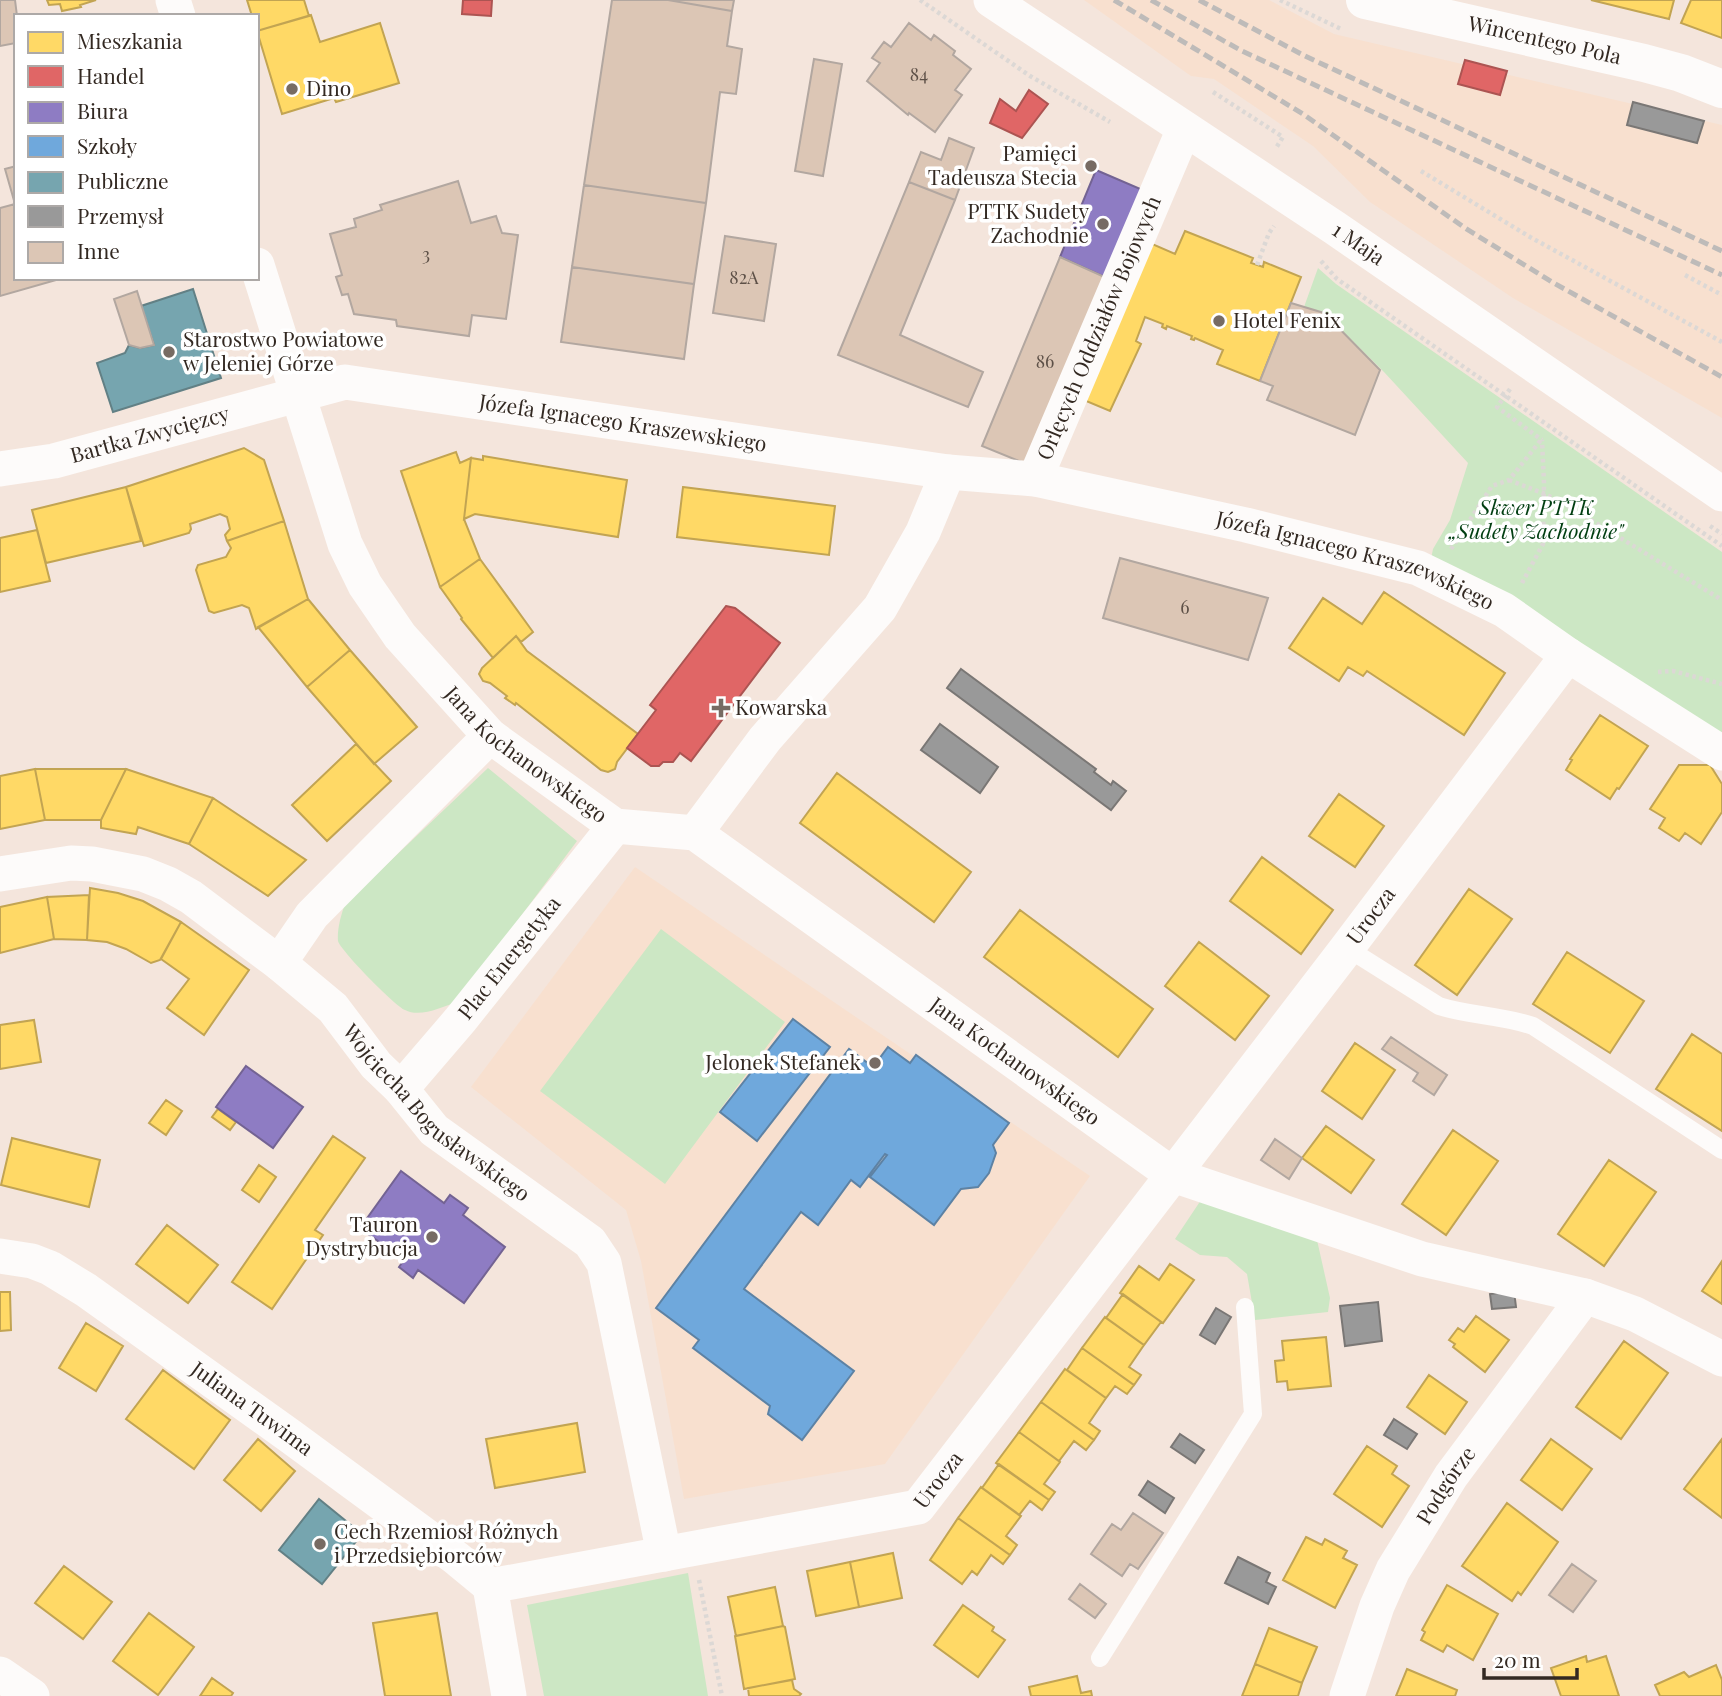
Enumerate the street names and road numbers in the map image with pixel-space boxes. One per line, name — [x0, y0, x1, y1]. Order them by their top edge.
street label: Wincentego Pola — [1465, 7, 1625, 70]
street label: Orlęcych Oddziałów Bojowych — [1029, 190, 1166, 464]
street label: 1 Maja — [1328, 214, 1392, 271]
street label: Józefa Ignacego Kraszewskiego — [476, 386, 769, 457]
street label: Bartka Zwycięzcy — [67, 398, 232, 468]
street label: Józefa Ignacego Kraszewskiego — [1213, 503, 1499, 615]
street label: Jana Kochanowskiego — [439, 678, 614, 828]
street label: Urocza — [1339, 880, 1401, 949]
street label: Plac Energetyka — [450, 889, 566, 1024]
street label: Jana Kochanowskiego — [924, 989, 1107, 1131]
street label: Wojciecha Bogusławskiego — [337, 1017, 536, 1207]
street label: Juliana Tuwima — [186, 1353, 320, 1461]
street label: Podgórze — [1409, 1440, 1481, 1529]
street label: Urocza — [906, 1444, 968, 1513]

